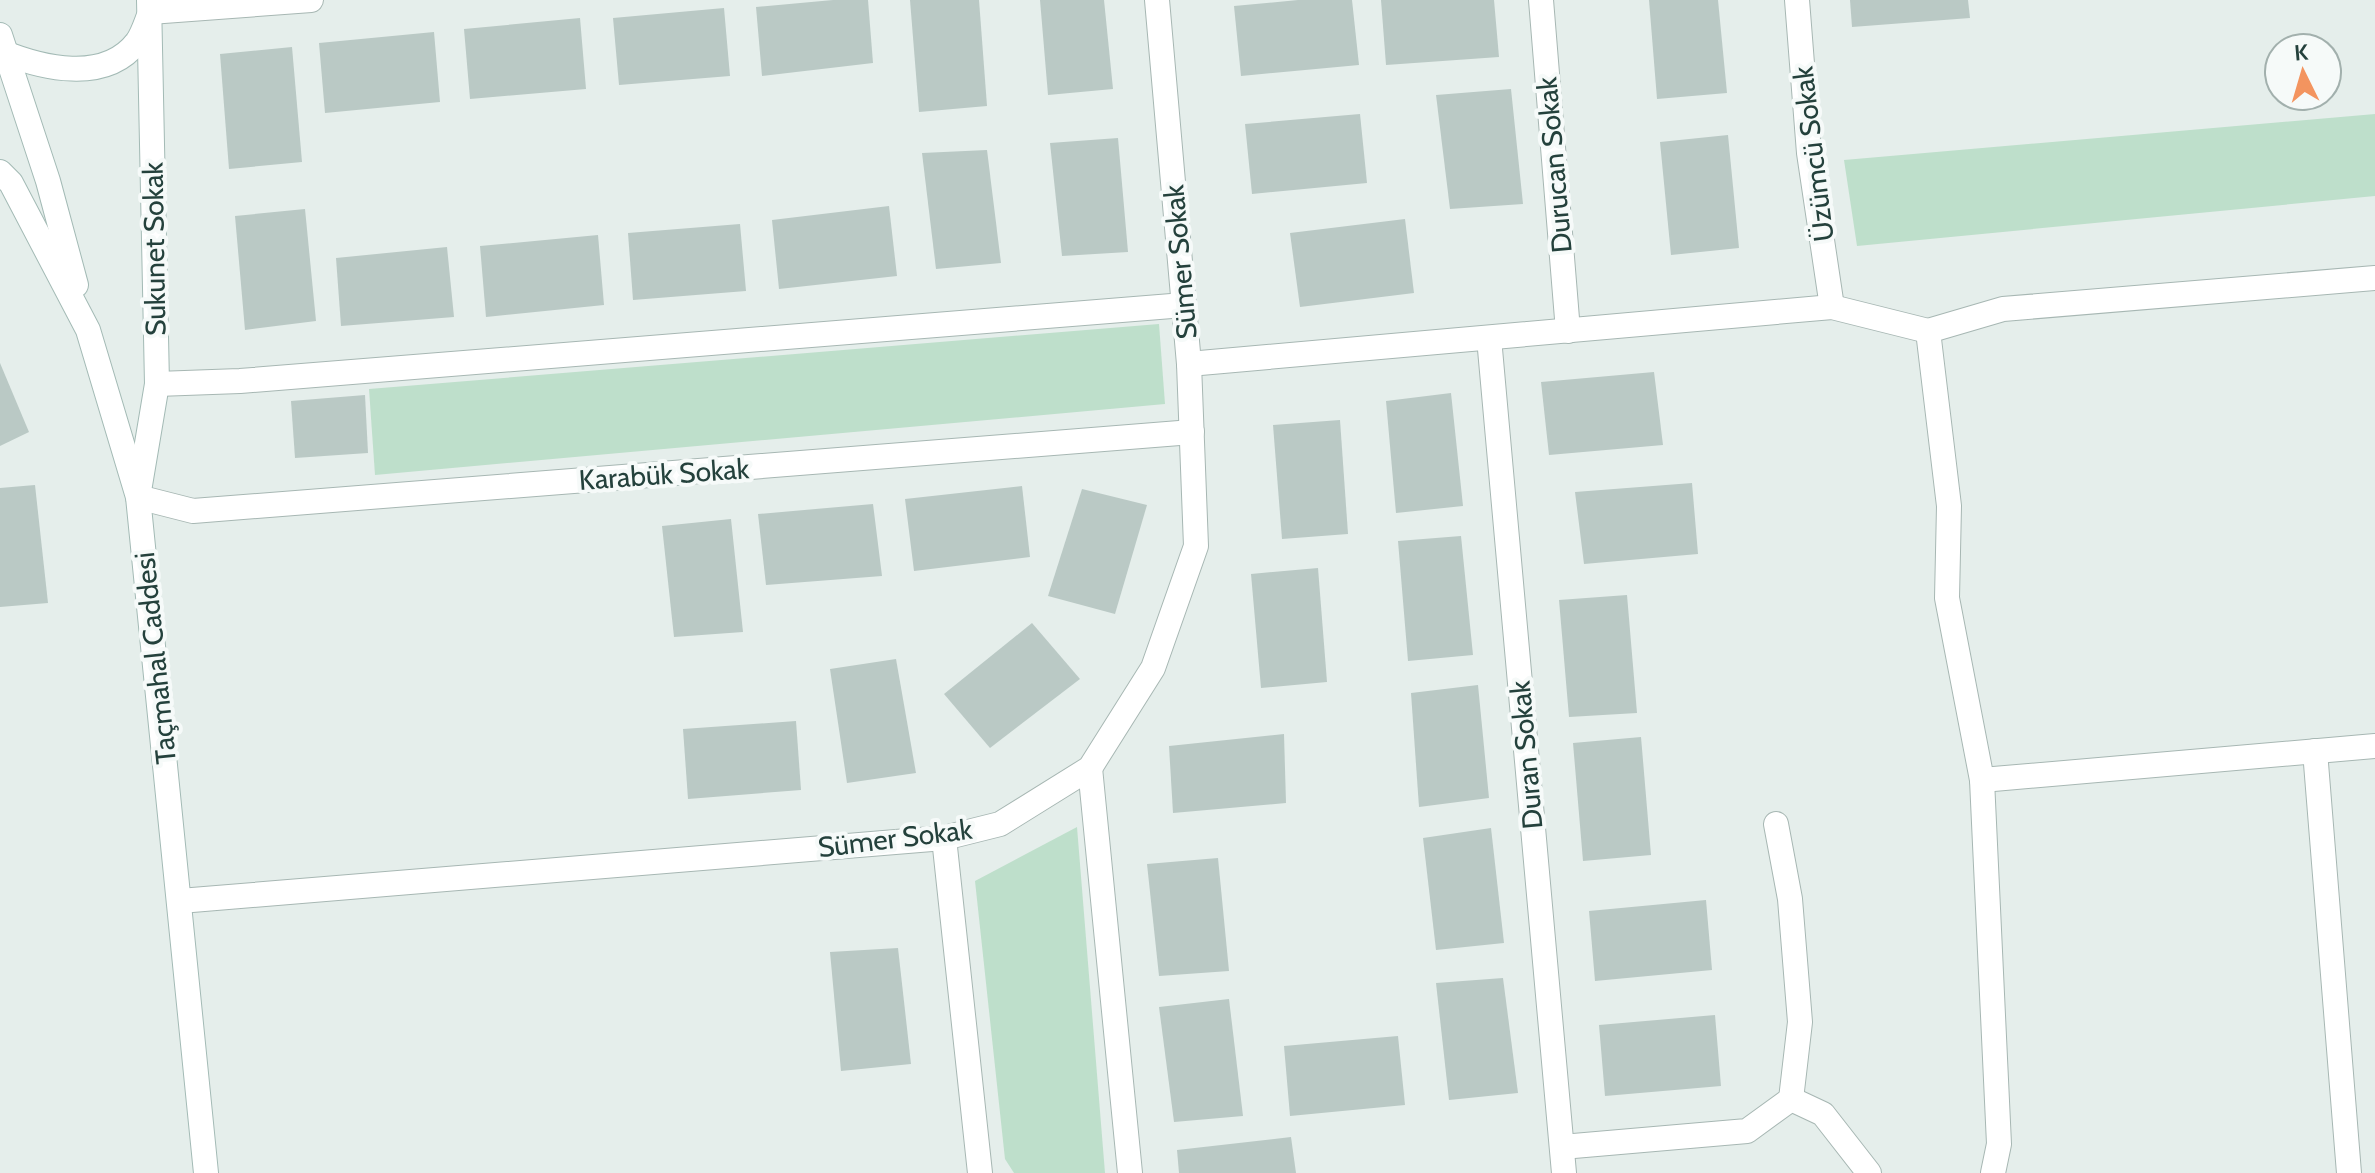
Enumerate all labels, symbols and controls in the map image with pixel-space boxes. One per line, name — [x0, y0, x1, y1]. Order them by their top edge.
north arrow — [2263, 32, 2343, 112]
text: K — [2293, 39, 2310, 67]
street label: Üzümcü Sokak — [1785, 64, 1841, 244]
street label: Durucan Sokak — [1529, 75, 1579, 254]
street label: Sukunet Sokak — [135, 161, 173, 336]
street label: Sümer Sokak — [1156, 183, 1204, 341]
street label: Karabük Sokak — [578, 451, 751, 497]
street label: Taçmahal Caddesi — [127, 551, 183, 765]
street label: Duran Sokak — [1503, 679, 1549, 831]
street label: Sümer Sokak — [816, 812, 974, 864]

